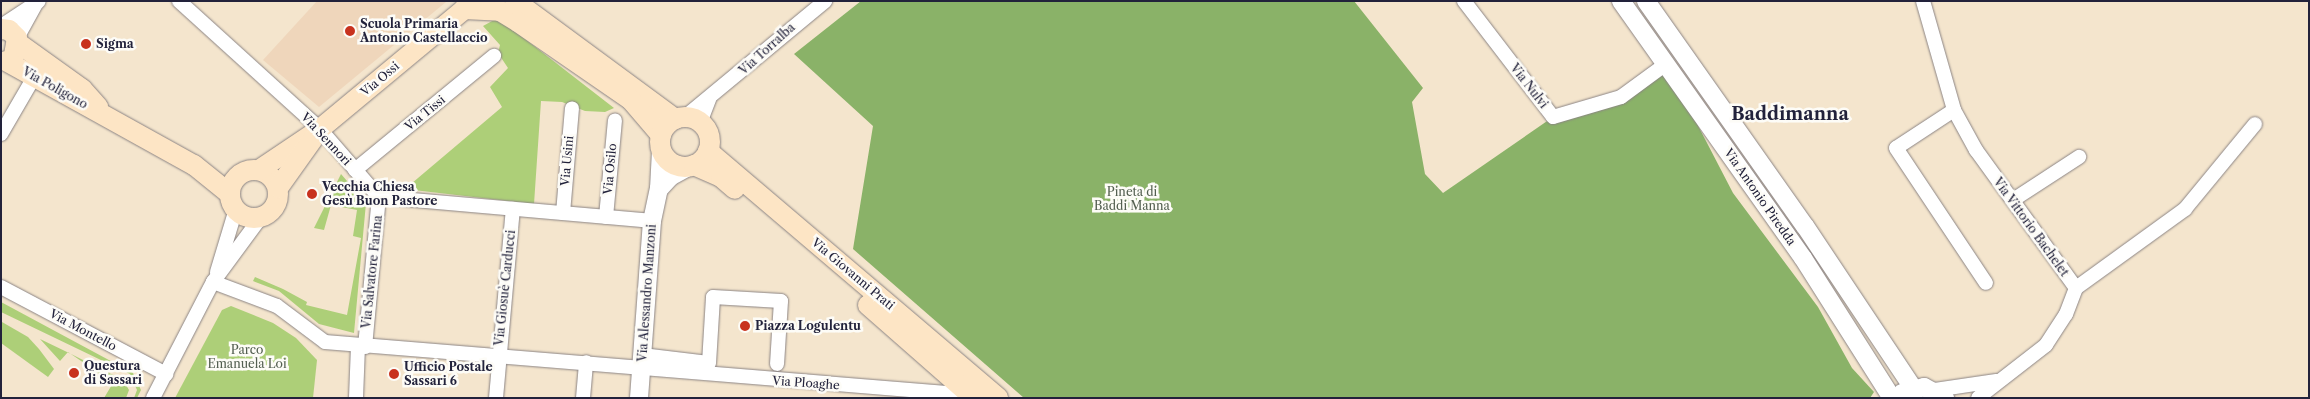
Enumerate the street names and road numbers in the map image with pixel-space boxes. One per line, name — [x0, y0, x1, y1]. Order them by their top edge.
street label: Via Torralba — [736, 20, 798, 78]
street label: Via Ossi — [358, 59, 402, 99]
street label: Via Nulvi — [1507, 61, 1551, 111]
street label: Via Poligono — [20, 64, 90, 112]
street label: Via Tissi — [402, 92, 448, 134]
street label: Via Sennori — [298, 110, 354, 168]
street label: Via Usini — [558, 135, 576, 187]
street label: Via Osilo — [601, 143, 619, 195]
street label: Via Antonio Piredda — [1721, 145, 1799, 249]
street label: Via Vittorio Bachelet — [1990, 175, 2072, 279]
street label: Via Salvatore Farina — [359, 215, 385, 329]
street label: Via Alessandro Manzoni — [635, 223, 659, 363]
street label: Via Giosuè Carducci — [492, 229, 518, 347]
street label: Via Giovanni Prati — [809, 235, 897, 313]
street label: Via Montello — [47, 306, 119, 354]
street label: Via Ploaghe — [772, 373, 840, 393]

